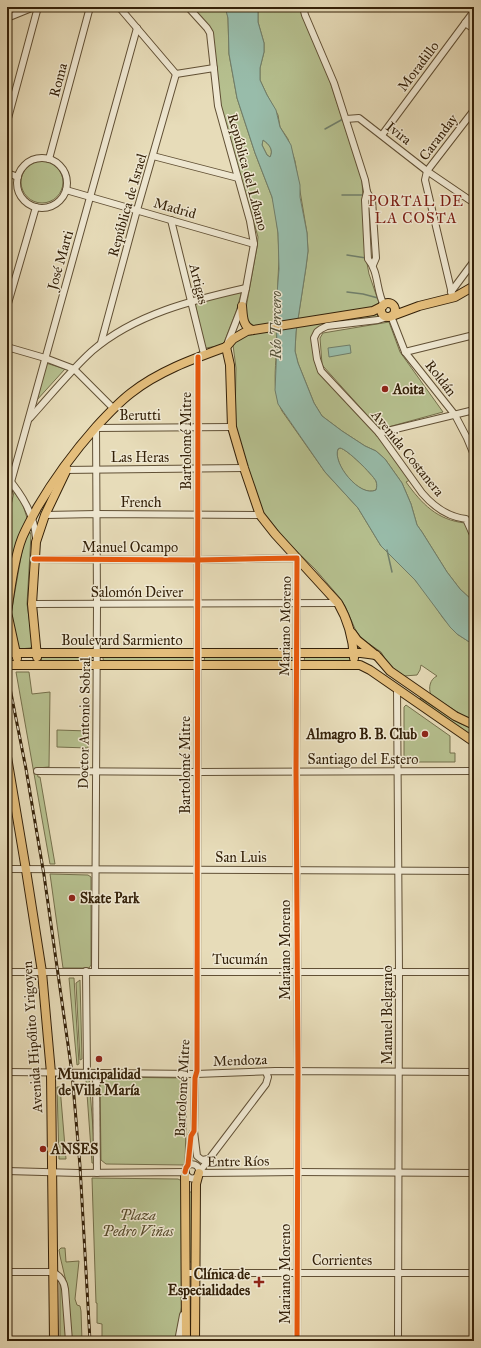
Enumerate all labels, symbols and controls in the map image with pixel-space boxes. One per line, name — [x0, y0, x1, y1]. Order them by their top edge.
street label: Moradillo — [394, 38, 443, 95]
street label: Roma — [46, 61, 71, 99]
street label: Caranday — [416, 110, 462, 164]
street label: República del Líbano — [224, 112, 271, 233]
street label: Ivira — [383, 118, 415, 149]
street label: República de Israel — [105, 151, 150, 259]
district label: PORTAL DE LA COSTA — [368, 192, 464, 227]
street label: Madrid — [152, 194, 198, 223]
street label: José Marti — [43, 228, 78, 294]
street label: Artigas — [185, 261, 212, 306]
water label: Río Tercero — [267, 290, 285, 360]
street label: Roldán — [421, 357, 460, 400]
place label: Aoita — [392, 381, 425, 398]
marker: Aoita — [380, 384, 390, 394]
street label: Bartolomé Mitre — [178, 392, 195, 490]
street label: Avenida Costanera — [367, 406, 448, 500]
street label: Berutti — [119, 407, 161, 424]
street label: Las Heras — [111, 449, 169, 466]
street label: French — [120, 494, 162, 511]
street label: Manuel Ocampo — [82, 539, 178, 556]
street label: Mariano Moreno — [276, 576, 295, 676]
street label: Salomón Deiver — [91, 584, 184, 601]
street label: Boulevard Sarmiento — [61, 632, 183, 649]
street label: Doctor Antonio Sobral — [75, 657, 94, 789]
street label: Bartolomé Mitre — [177, 716, 194, 814]
place label: Almagro B. B. Club — [306, 726, 417, 744]
marker: Almagro B. B. Club — [420, 729, 430, 739]
street label: Santiago del Estero — [308, 751, 418, 768]
street label: San Luis — [215, 849, 267, 866]
place label: Skate Park — [80, 890, 140, 907]
marker: Skate Park — [67, 893, 77, 903]
street label: Mariano Moreno — [277, 900, 294, 1000]
street label: Tucumán — [212, 951, 268, 968]
street label: Avenida Hipólito Yrigoyen — [19, 960, 46, 1115]
street label: Manuel Belgrano — [379, 965, 396, 1065]
street label: Bartolomé Mitre — [171, 1038, 194, 1137]
street label: Mendoza — [213, 1051, 268, 1070]
marker: Municipalidad de Villa María — [94, 1054, 104, 1064]
place label: Municipalidad de Villa María — [57, 1066, 142, 1099]
place label: ANSES — [50, 1141, 98, 1158]
marker: ANSES — [38, 1144, 48, 1154]
street label: Entre Ríos — [207, 1152, 269, 1171]
park label: Plaza Pedro Viñas — [102, 1207, 175, 1240]
street label: Mariano Moreno — [277, 1224, 294, 1324]
street label: Corrientes — [312, 1252, 372, 1269]
place label: Clínica de Especialidades — [168, 1266, 250, 1300]
marker: Clínica de Especialidades — [253, 1276, 265, 1288]

